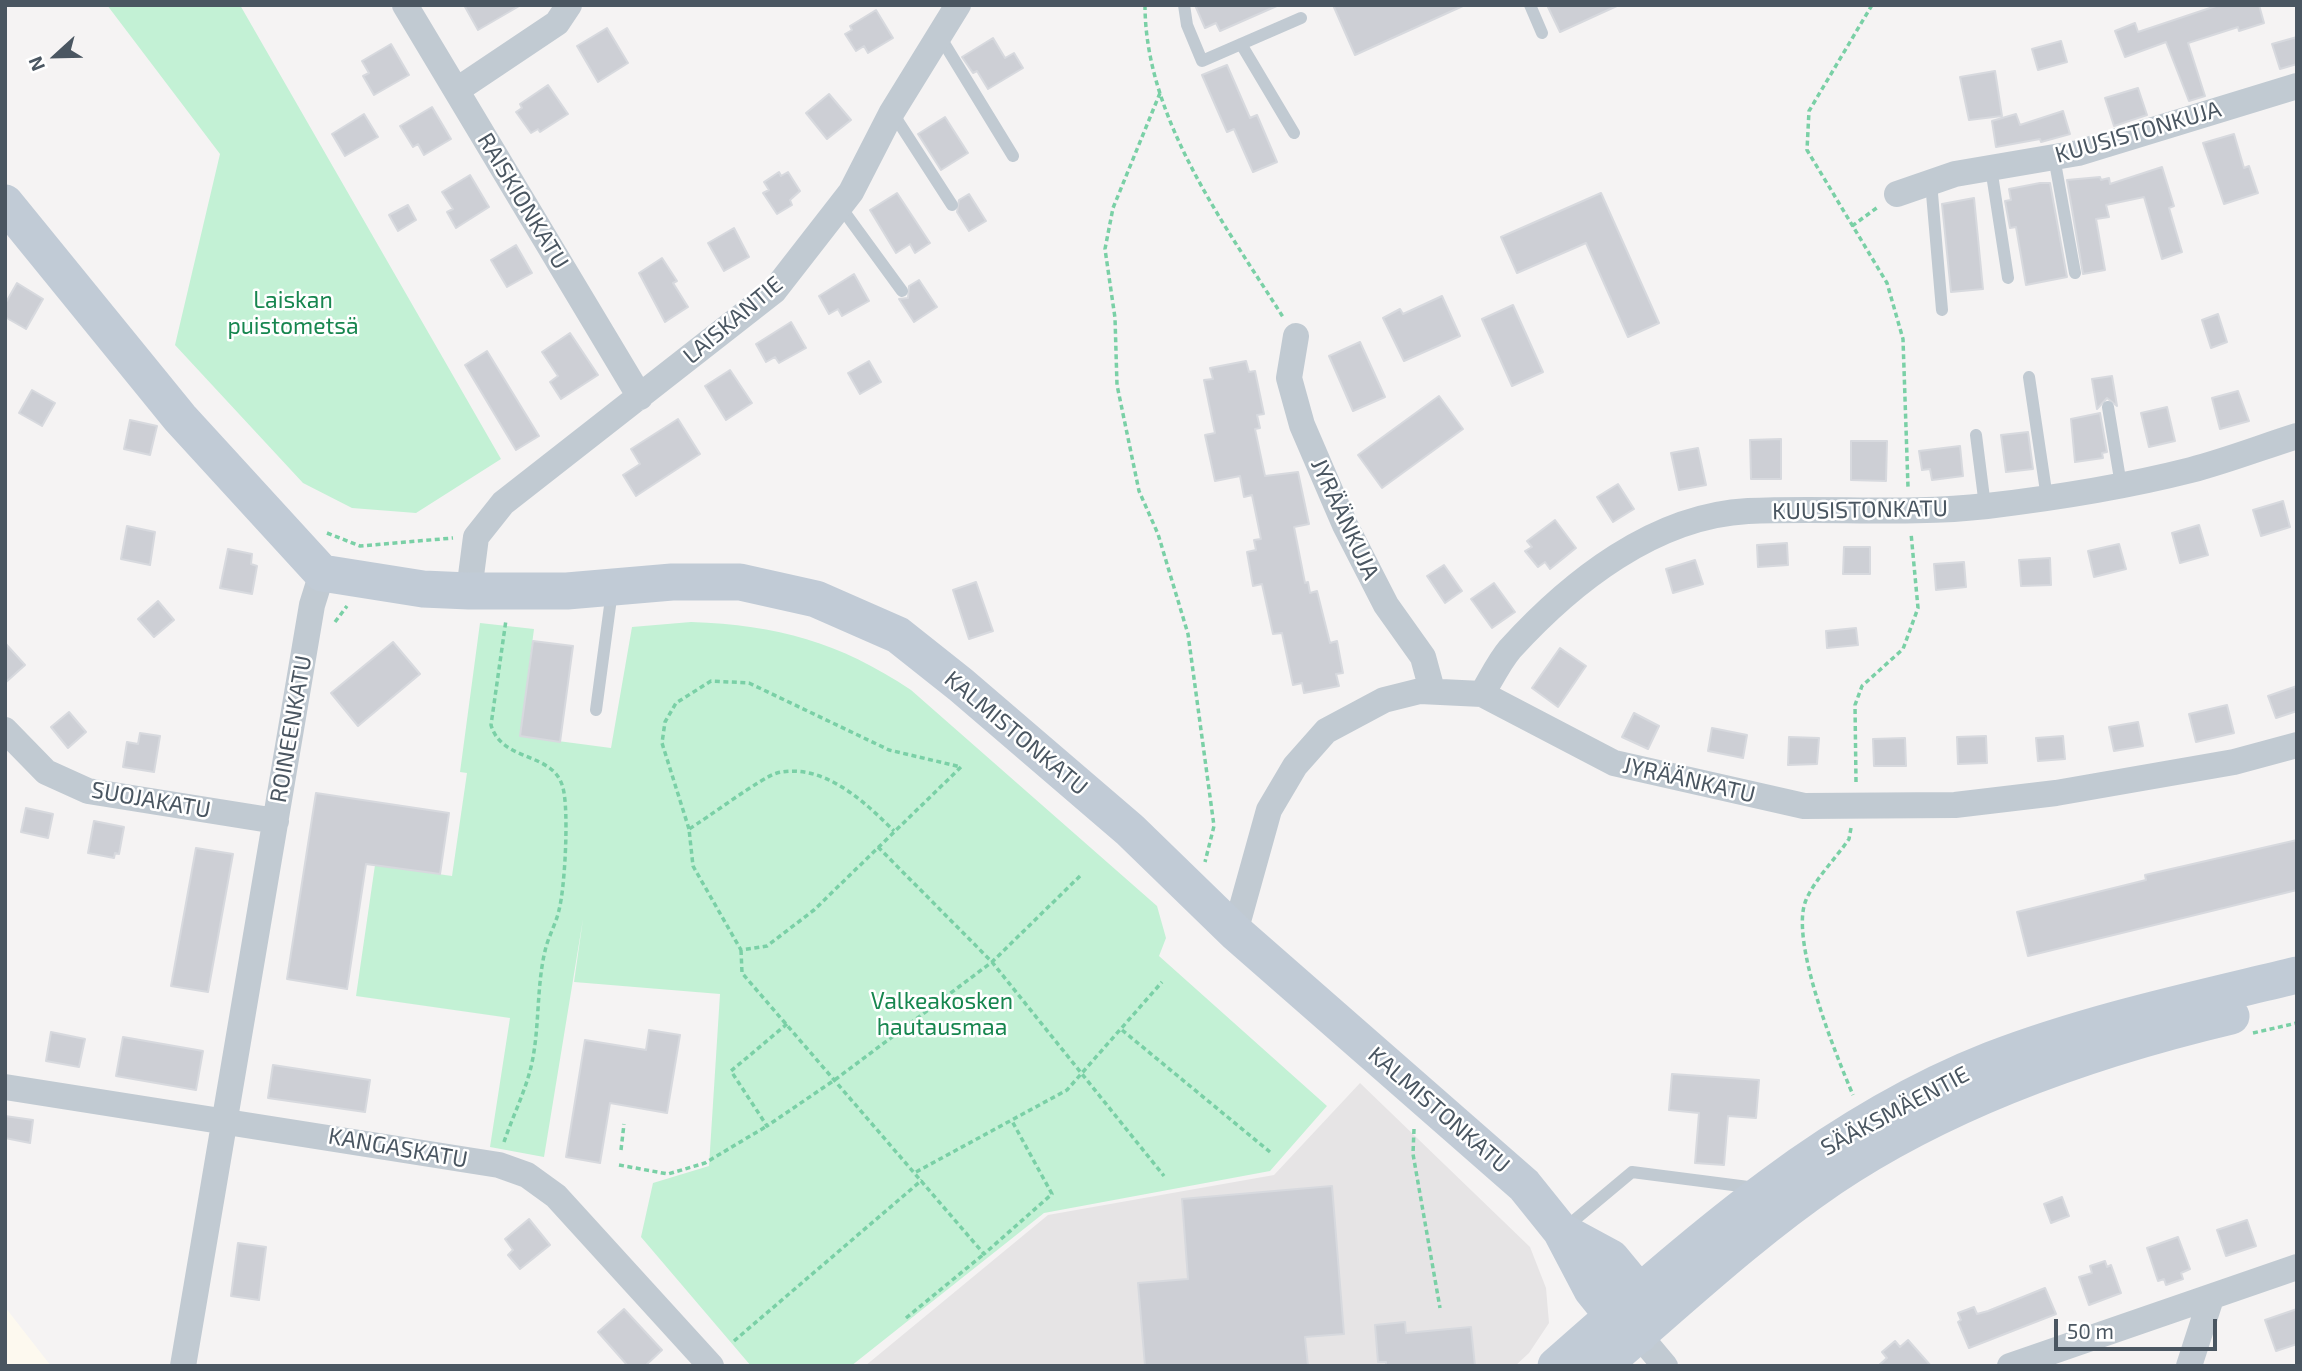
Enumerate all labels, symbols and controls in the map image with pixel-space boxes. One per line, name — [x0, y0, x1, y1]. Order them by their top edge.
north arrow — [21, 21, 91, 91]
text: N — [23, 53, 49, 75]
street label: KUUSISTONKUJA — [2052, 95, 2224, 169]
street label: RAISKIONKATU — [472, 128, 574, 274]
street label: LAISKANTIE — [678, 270, 788, 370]
park label: Laiskan puistometsä — [227, 286, 359, 340]
street label: JYRÄÄNKUJA — [1305, 454, 1385, 584]
street label: KUUSISTONKATU — [1772, 495, 1948, 525]
street label: ROINEENKATU — [264, 653, 318, 805]
street label: KALMISTONKATU — [939, 665, 1093, 801]
street label: JYRÄÄNKATU — [1620, 751, 1758, 809]
street label: SUOJAKATU — [89, 776, 213, 824]
park label: Valkeakosken hautausmaa — [871, 987, 1013, 1041]
street label: KALMISTONKATU — [1363, 1041, 1515, 1179]
street label: SÄÄKSMÄENTIE — [1816, 1060, 1974, 1162]
street label: KANGASKATU — [326, 1122, 470, 1174]
scale bar — [2057, 1304, 2220, 1348]
text: 50 m — [2067, 1318, 2114, 1343]

